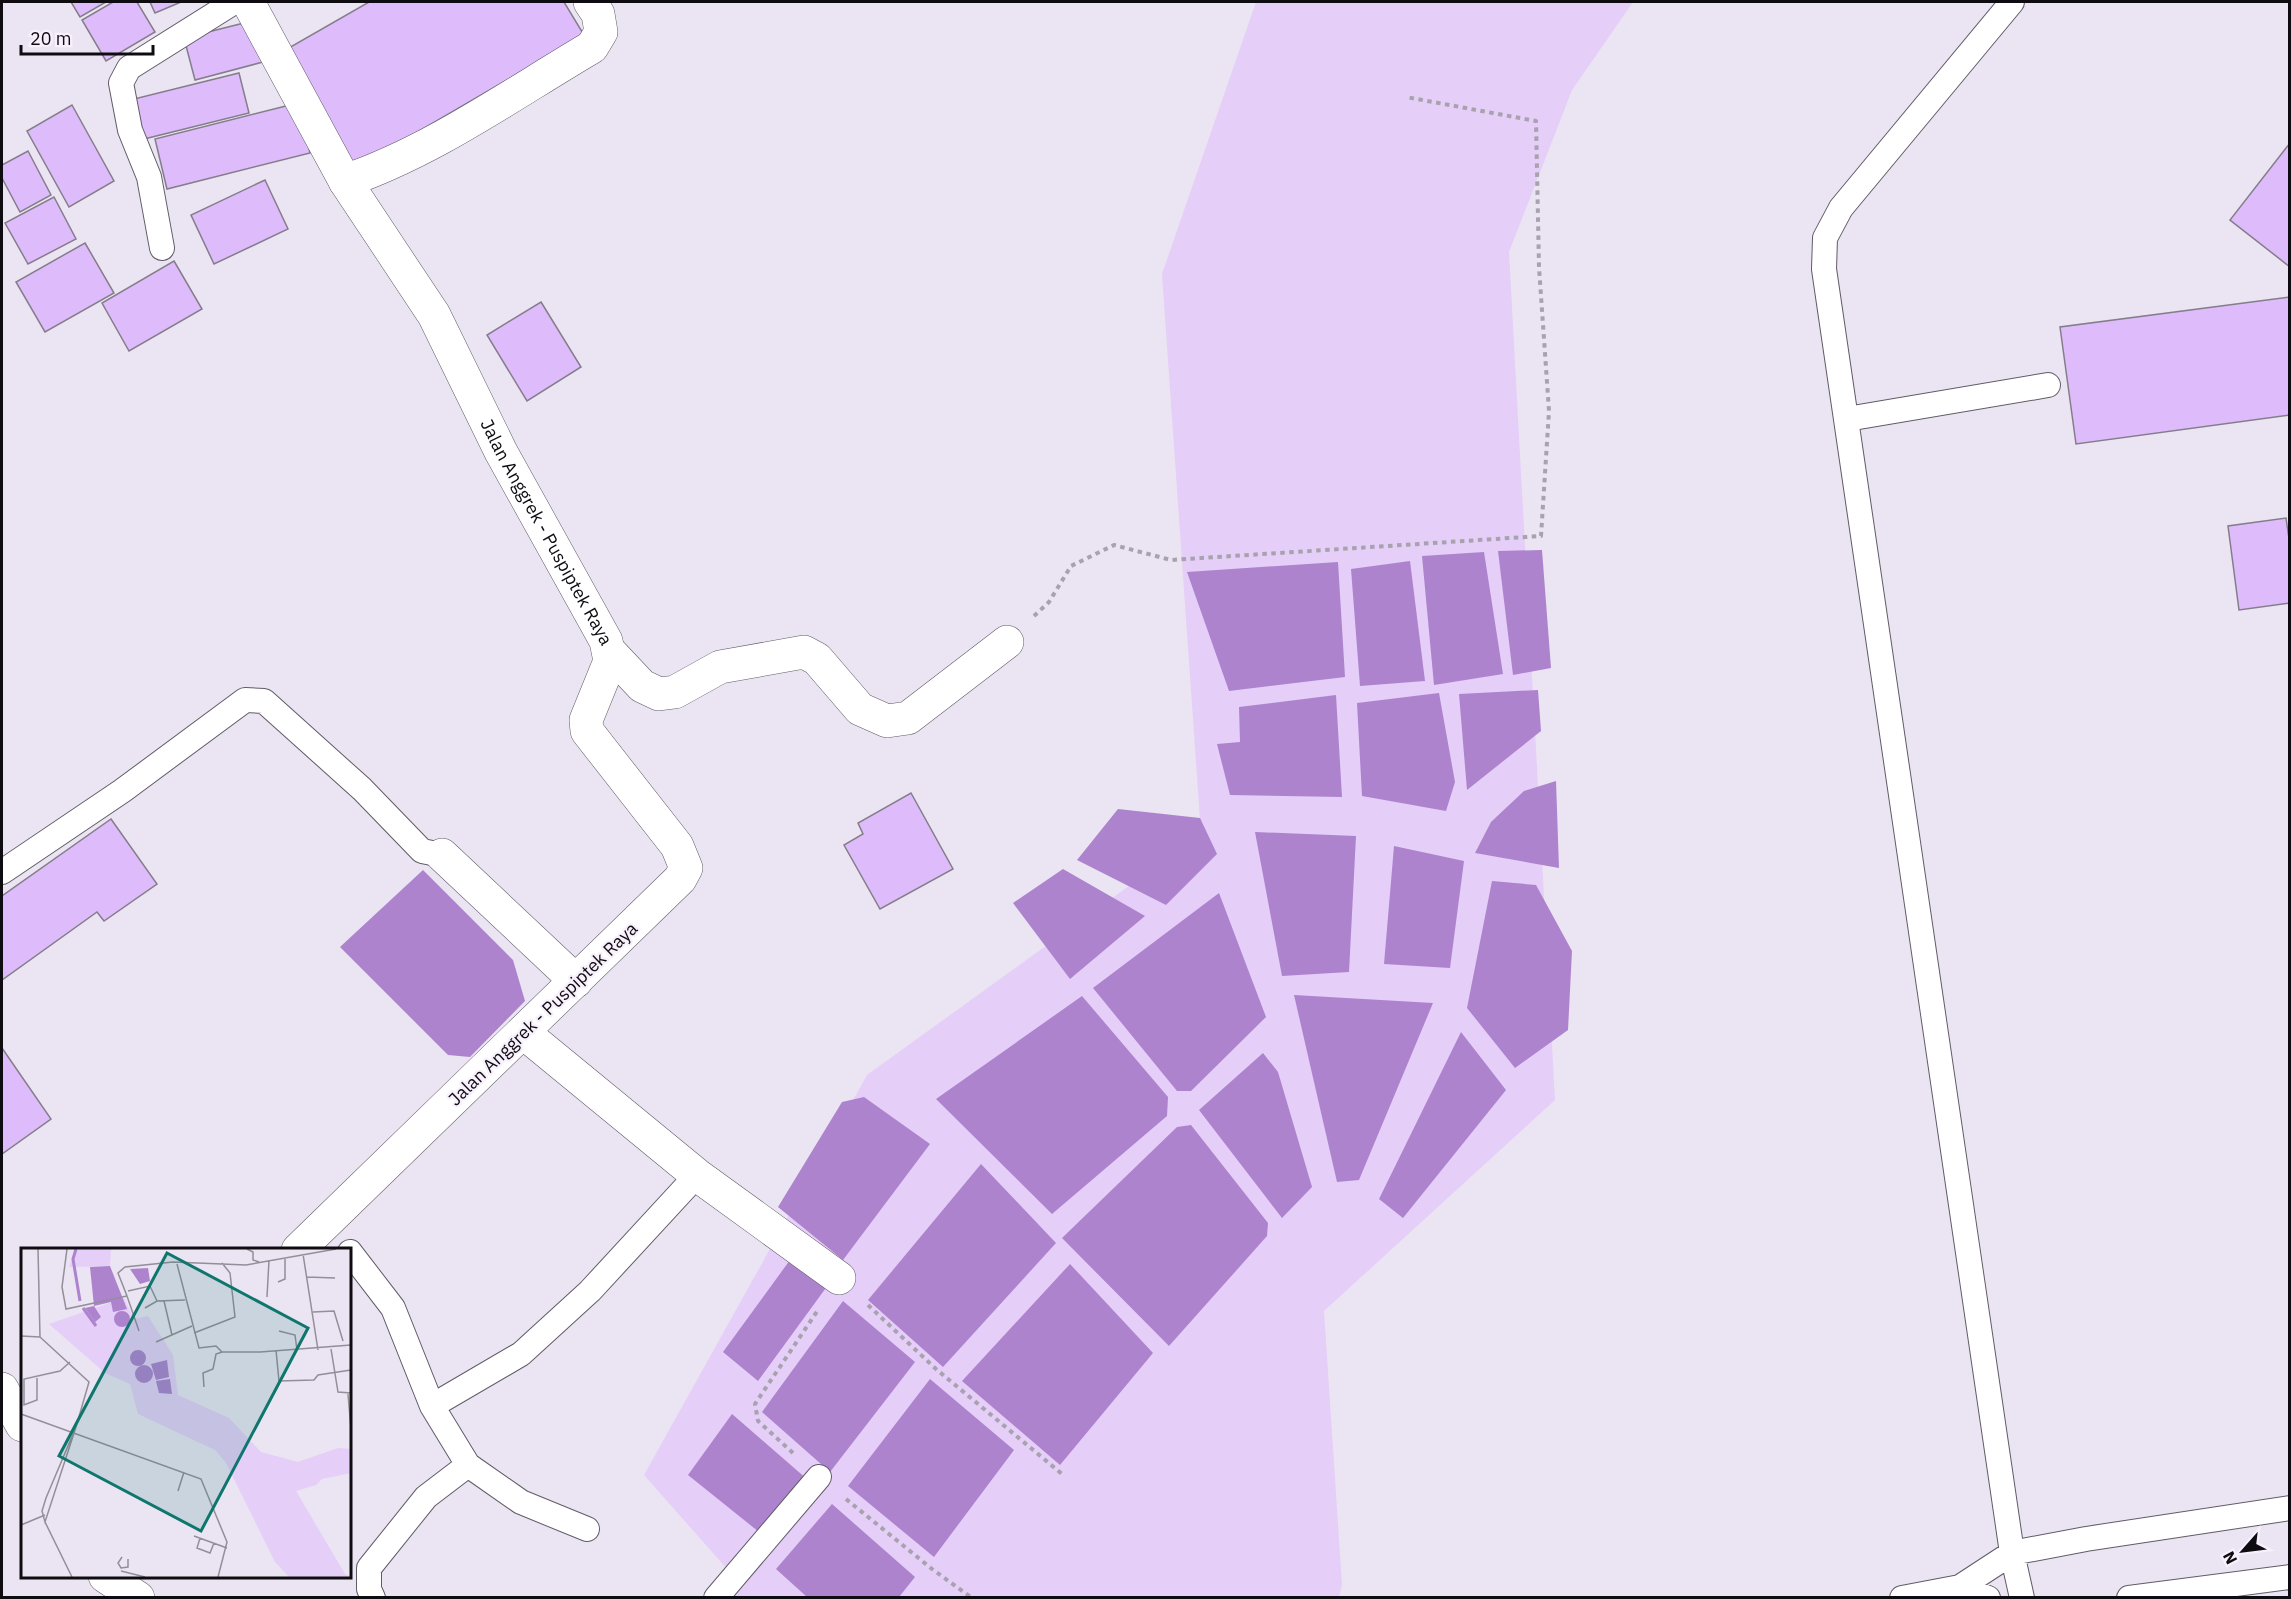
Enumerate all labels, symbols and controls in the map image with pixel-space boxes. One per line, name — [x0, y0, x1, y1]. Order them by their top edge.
scale bar — [21, 18, 153, 56]
text: 20 m — [30, 27, 72, 50]
street label: Jalan Anggrek - Puspiptek Raya — [476, 415, 618, 649]
street label: Jalan Anggrek - Puspiptek Raya — [443, 917, 642, 1110]
inset map — [21, 1248, 351, 1578]
north arrow — [2213, 1521, 2273, 1581]
text: N — [2218, 1548, 2241, 1568]

